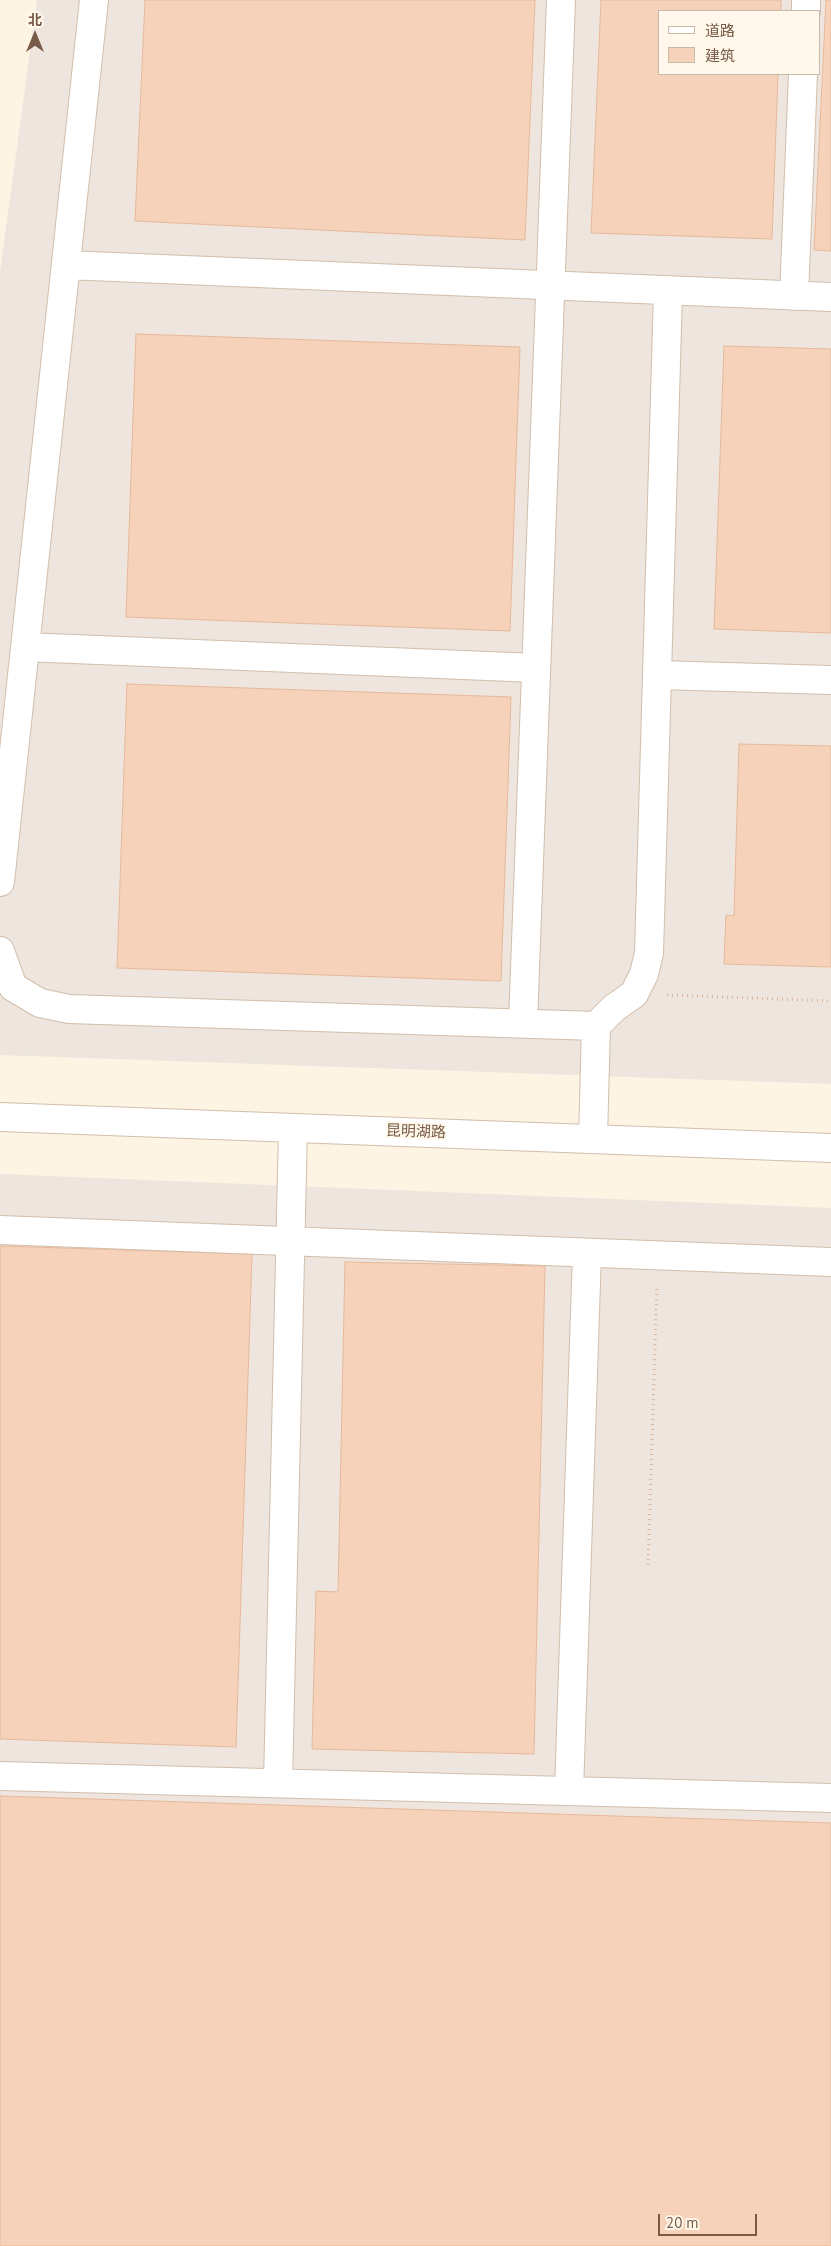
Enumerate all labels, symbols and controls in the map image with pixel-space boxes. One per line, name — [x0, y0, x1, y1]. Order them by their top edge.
north arrow — [10, 10, 60, 60]
legend — [658, 10, 821, 75]
text: 北 — [28, 11, 42, 29]
text: 道路 — [705, 21, 735, 40]
text: 建筑 — [705, 46, 735, 65]
street label: 昆明湖路 — [386, 1122, 446, 1142]
scale bar — [661, 2204, 760, 2236]
text: 20 m — [666, 2213, 699, 2232]

